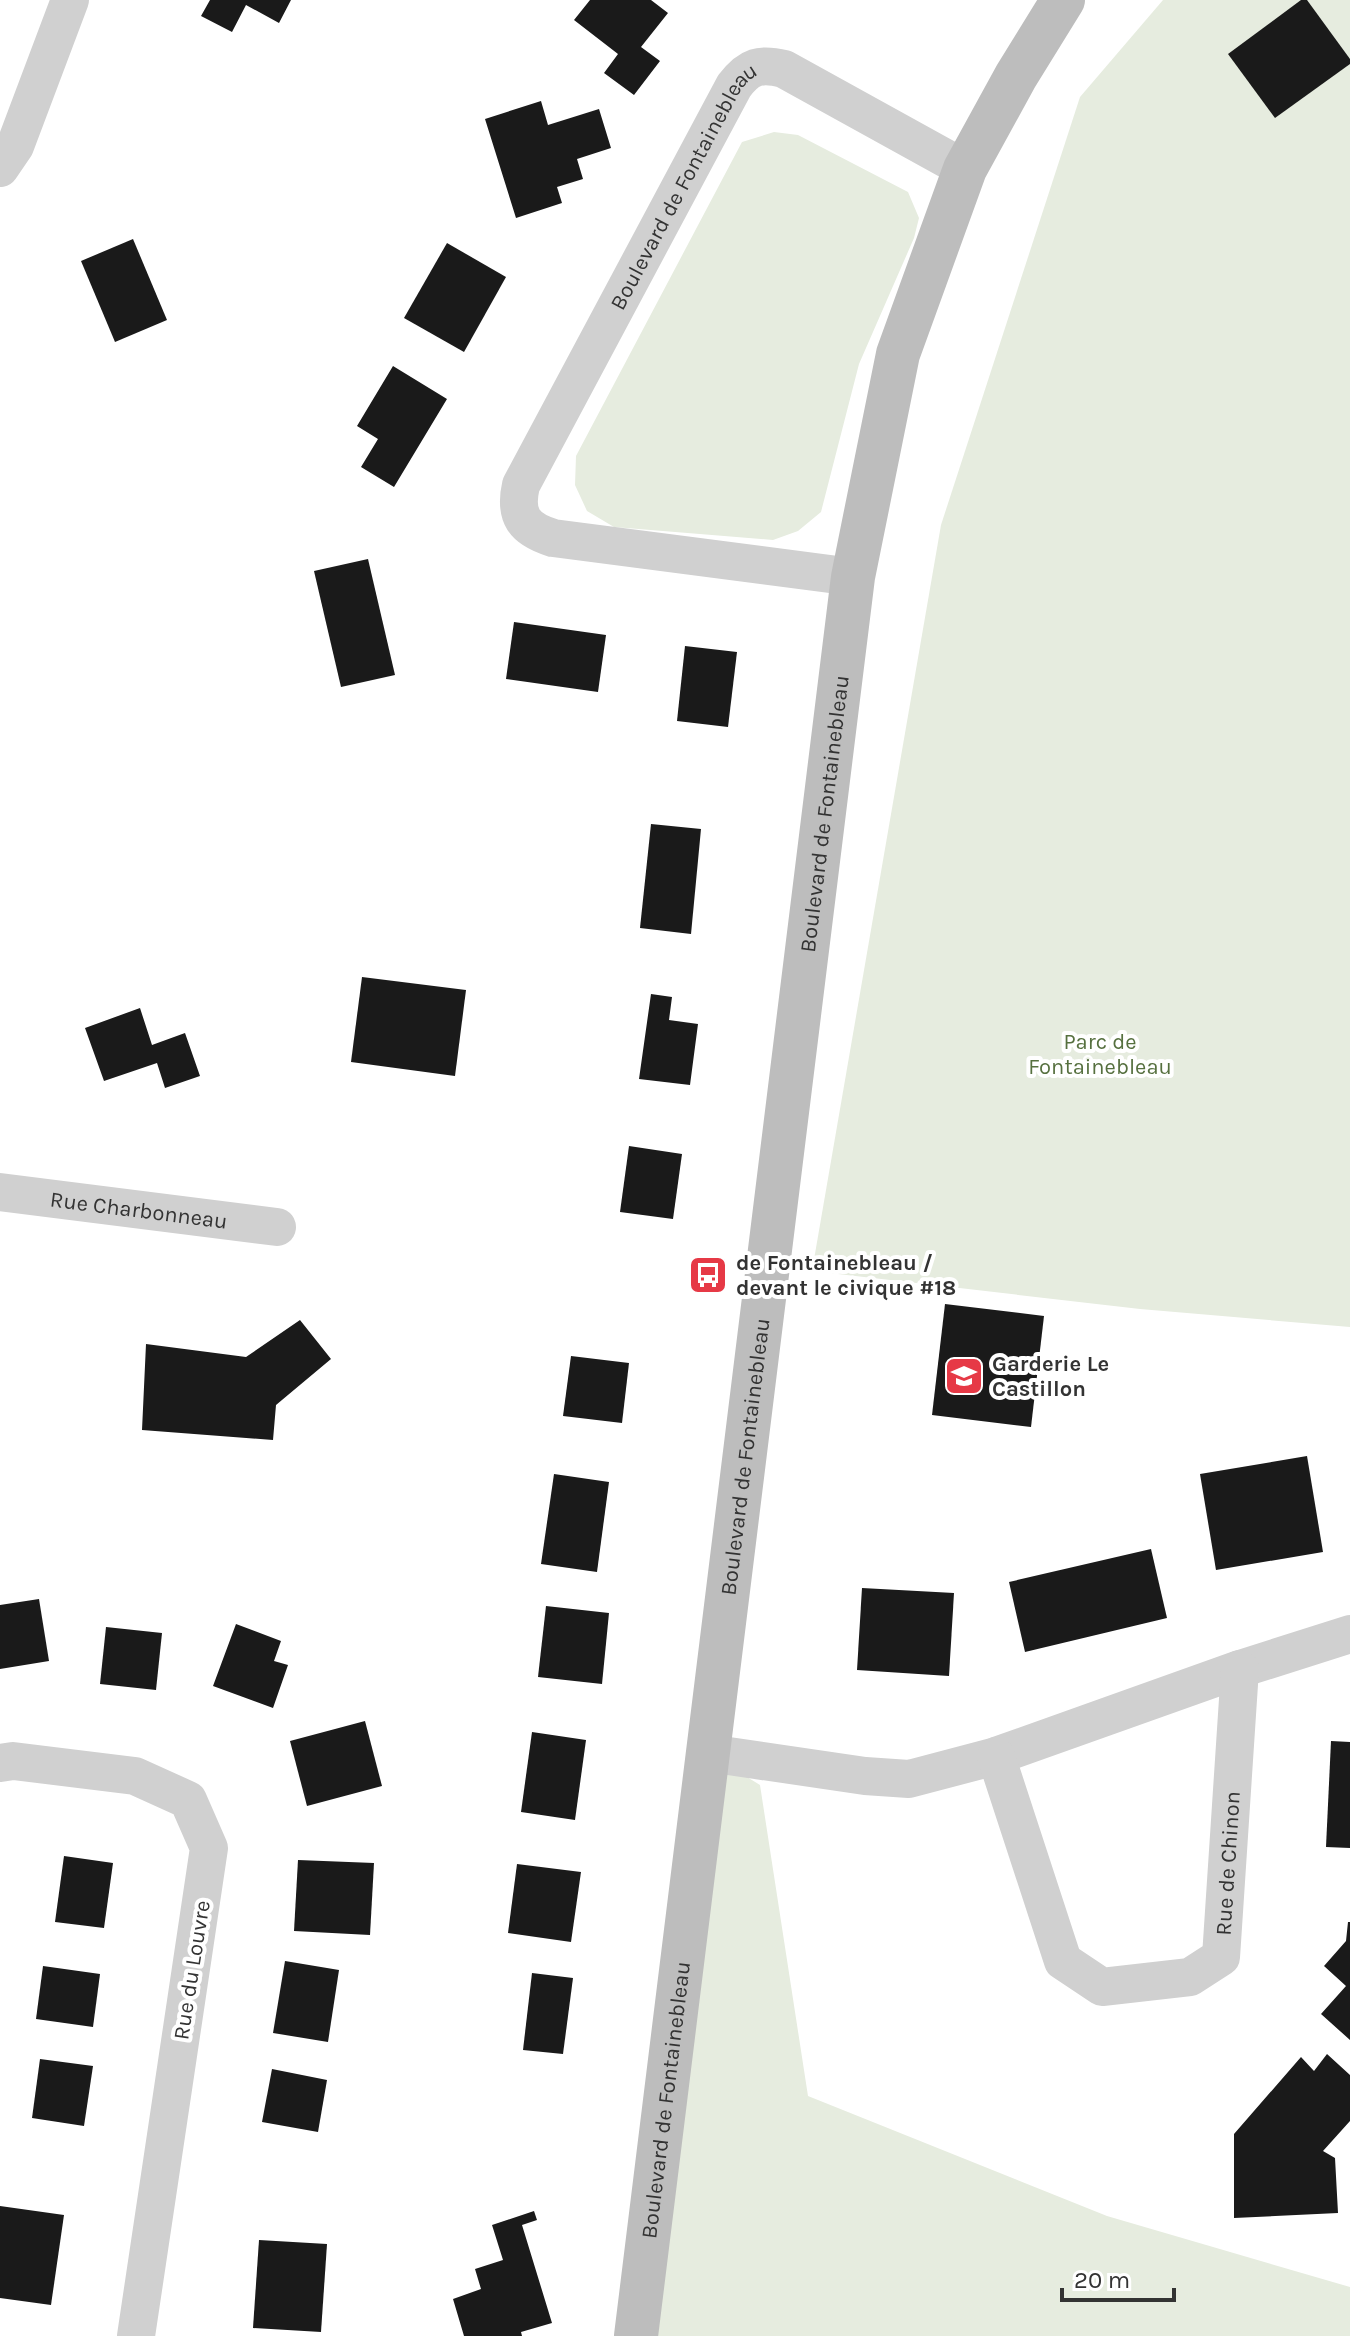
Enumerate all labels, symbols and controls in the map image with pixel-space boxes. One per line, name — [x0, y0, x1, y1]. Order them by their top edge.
street label: Boulevard de Fontainebleau — [605, 57, 762, 315]
street label: Boulevard de Fontainebleau — [795, 673, 855, 954]
park label: Parc de Fontainebleau — [1028, 1029, 1172, 1080]
street label: Rue Charbonneau — [49, 1186, 229, 1235]
place label: de Fontainebleau / devant le civique #18 — [736, 1250, 956, 1301]
bus stop icon: de Fontainebleau / devant le civique #18 — [687, 1254, 729, 1296]
street label: Boulevard de Fontainebleau — [715, 1317, 775, 1597]
place label: Garderie Le Castillon — [992, 1351, 1109, 1402]
school or university icon: Garderie Le Castillon — [943, 1355, 985, 1397]
street label: Rue de Chinon — [1210, 1790, 1246, 1936]
street label: Rue du Louvre — [168, 1899, 216, 2042]
street label: Boulevard de Fontainebleau — [636, 1960, 696, 2240]
scale bar — [1062, 2252, 1174, 2302]
text: 20 m — [1074, 2266, 1130, 2294]

